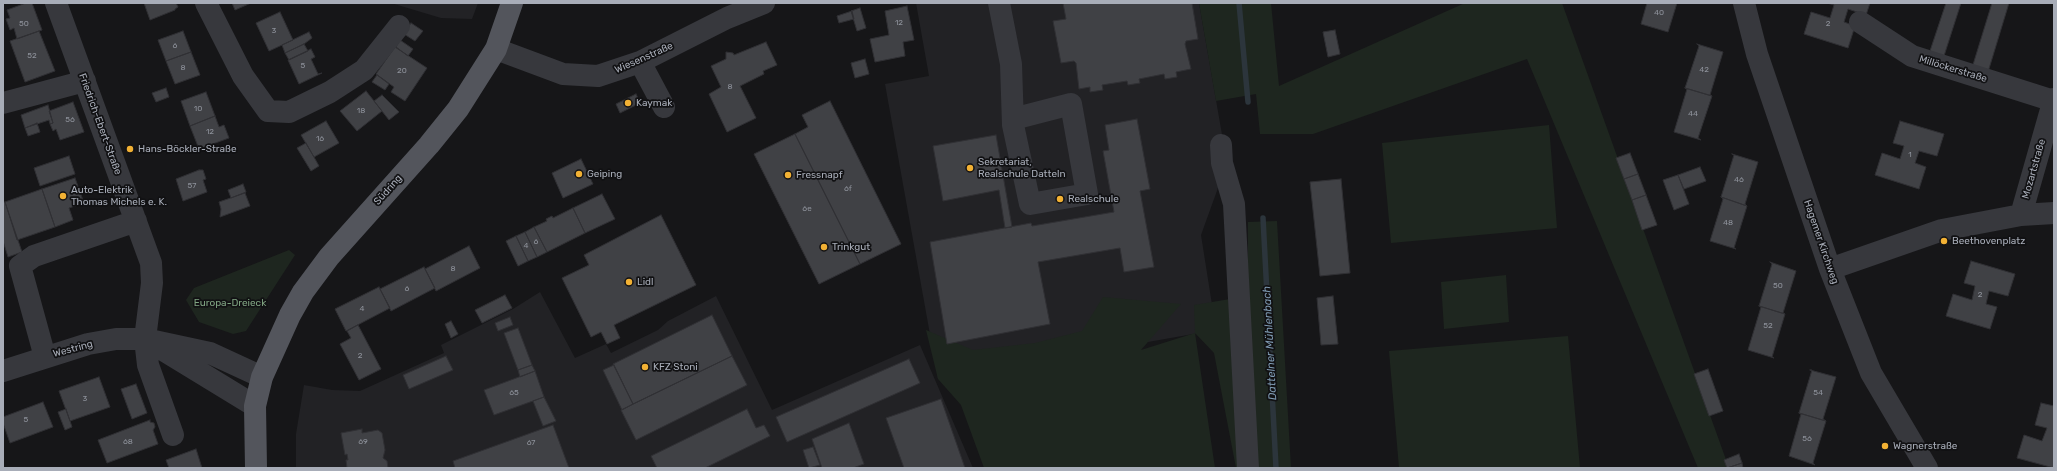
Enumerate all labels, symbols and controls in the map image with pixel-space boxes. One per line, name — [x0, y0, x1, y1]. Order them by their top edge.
house number: 40 — [1654, 8, 1664, 18]
house number: 12 — [895, 18, 903, 28]
house number: 50 — [19, 19, 29, 29]
house number: 2 — [1826, 19, 1830, 29]
house number: 3 — [272, 26, 276, 36]
street label: Wiesenstraße — [613, 40, 675, 76]
house number: 6 — [173, 41, 177, 51]
house number: 52 — [27, 51, 37, 61]
street label: Millöckerstraße — [1918, 53, 1988, 85]
house number: 5 — [301, 61, 305, 71]
house number: 8 — [180, 63, 186, 73]
house number: 42 — [1699, 65, 1709, 75]
house number: 20 — [397, 66, 407, 76]
street label: Friedrich-Ebert-Straße — [76, 72, 124, 176]
house number: 8 — [727, 82, 733, 92]
place label: Kaymak — [636, 97, 672, 109]
marker: Kaymak — [623, 98, 633, 108]
house number: 10 — [194, 104, 202, 114]
house number: 18 — [357, 106, 365, 116]
house number: 44 — [1688, 109, 1698, 119]
house number: 56 — [65, 115, 75, 125]
house number: 12 — [206, 127, 214, 137]
house number: 16 — [316, 134, 324, 144]
street label: Mozartstraße — [2020, 138, 2048, 200]
place label: Hans-Böckler-Straße — [138, 143, 237, 155]
marker: Hans-Böckler-Straße — [125, 144, 135, 154]
house number: 1 — [1908, 150, 1912, 160]
place label: Sekretariat, Realschule Datteln — [978, 156, 1066, 180]
marker: Sekretariat, Realschule Datteln — [965, 163, 975, 173]
place label: Geiping — [587, 168, 622, 180]
marker: Geiping — [574, 169, 584, 179]
place label: Fressnapf — [796, 169, 843, 181]
marker: Fressnapf — [783, 170, 793, 180]
street label: Südring — [371, 172, 405, 208]
house number: 46 — [1734, 175, 1744, 185]
house number: 57 — [188, 181, 196, 191]
place label: Auto-Elektrik Thomas Michels e. K. — [71, 184, 167, 208]
house number: 6f — [844, 184, 852, 194]
marker: Auto-Elektrik Thomas Michels e. K. — [58, 191, 68, 201]
place label: Realschule — [1068, 193, 1119, 205]
marker: Realschule — [1055, 194, 1065, 204]
street label: Hagemer Kirchweg — [1801, 198, 1841, 286]
house number: 6e — [802, 204, 812, 214]
house number: 48 — [1723, 218, 1733, 228]
place label: Beethovenplatz — [1952, 235, 2025, 247]
marker: Beethovenplatz — [1939, 236, 1949, 246]
house number: 6 — [534, 237, 538, 247]
house number: 4 — [524, 241, 528, 251]
place label: Trinkgut — [832, 241, 870, 253]
marker: Trinkgut — [819, 242, 829, 252]
house number: 8 — [450, 264, 456, 274]
place label: Lidl — [637, 276, 653, 288]
marker: Lidl — [624, 277, 634, 287]
house number: 50 — [1773, 281, 1783, 291]
house number: 6 — [405, 284, 409, 294]
water label: Dattelner Mühlenbach — [1260, 286, 1280, 400]
house number: 2 — [1978, 290, 1982, 300]
park label: Europa-Dreieck — [194, 297, 266, 309]
house number: 4 — [360, 304, 364, 314]
house number: 52 — [1763, 321, 1773, 331]
street label: Westring — [52, 338, 94, 360]
house number: 2 — [358, 351, 362, 361]
place label: KFZ Stoni — [653, 361, 698, 373]
marker: KFZ Stoni — [640, 362, 650, 372]
house number: 65 — [509, 388, 519, 398]
house number: 54 — [1813, 388, 1823, 398]
house number: 3 — [83, 394, 87, 404]
house number: 5 — [24, 415, 28, 425]
house number: 56 — [1802, 434, 1812, 444]
house number: 68 — [123, 437, 133, 447]
house number: 69 — [358, 437, 368, 447]
house number: 67 — [527, 438, 535, 448]
place label: Wagnerstraße — [1893, 440, 1957, 452]
marker: Wagnerstraße — [1880, 441, 1890, 451]

